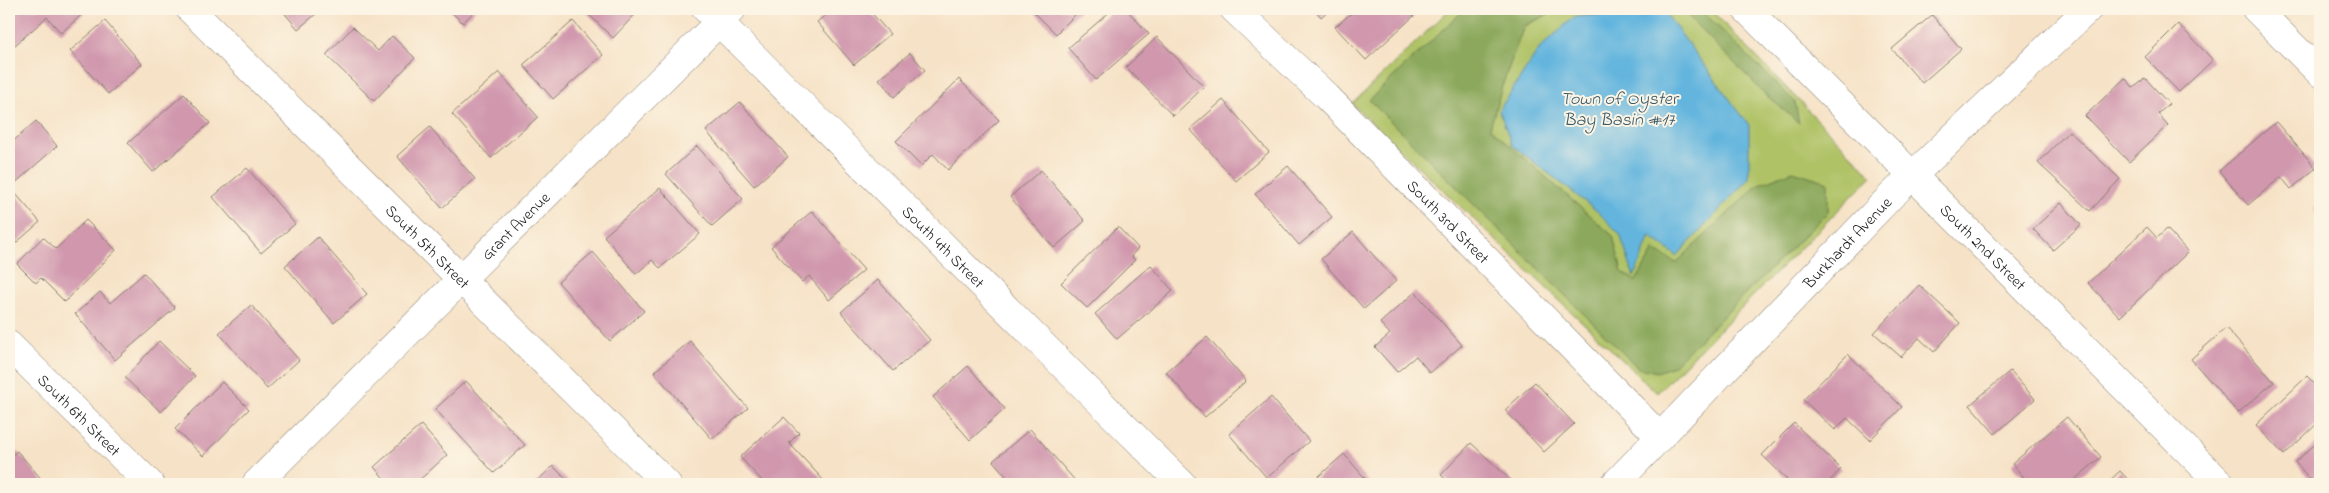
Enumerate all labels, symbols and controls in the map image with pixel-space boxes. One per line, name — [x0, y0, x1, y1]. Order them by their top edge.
water label: Town of Oyster Bay Basin #17 — [1560, 87, 1680, 134]
street label: South 3rd Street — [1400, 175, 1495, 271]
street label: Grant Avenue — [477, 186, 557, 267]
street label: Burkhardt Avenue — [1798, 192, 1899, 296]
street label: South 2nd Street — [1933, 199, 2031, 297]
street label: South 5th Street — [379, 200, 475, 296]
street label: South 4th Street — [895, 201, 990, 295]
street label: South 6th Street — [31, 369, 126, 463]

